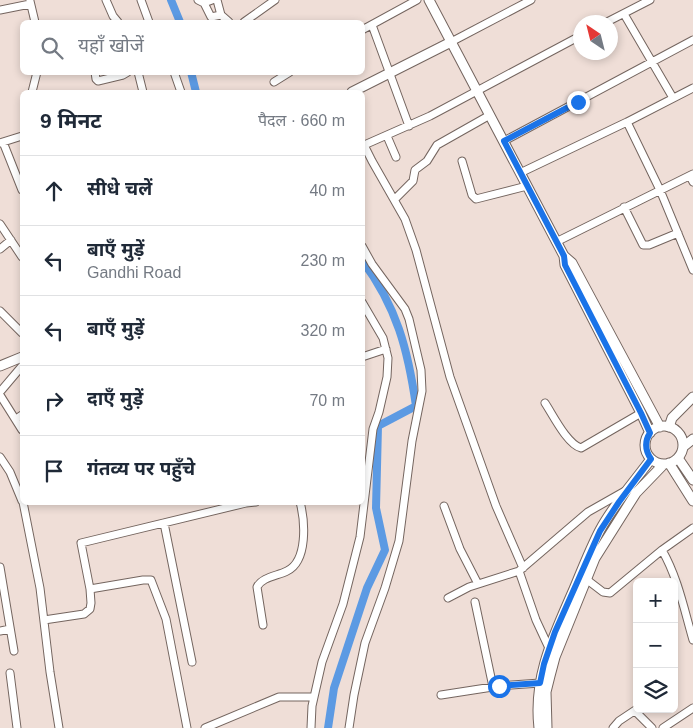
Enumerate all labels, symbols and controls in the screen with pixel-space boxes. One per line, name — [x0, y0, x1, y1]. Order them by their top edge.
north arrow — [573, 15, 618, 60]
search box — [20, 20, 365, 75]
icon: search — [38, 34, 66, 62]
text: यहाँ खोजें — [78, 35, 144, 56]
route end — [567, 91, 590, 114]
text: 9 मिनट — [40, 109, 102, 132]
text: पैदल · 660 m — [258, 112, 345, 129]
icon: ahead — [40, 177, 68, 205]
text: सीधे चलें — [87, 178, 152, 199]
text: 40 m — [309, 182, 345, 199]
text: बाएँ मुड़ें — [87, 239, 144, 260]
icon: left — [40, 247, 68, 275]
text: 230 m — [301, 252, 345, 269]
text: Gandhi Road — [87, 264, 181, 281]
icon: left — [40, 317, 68, 345]
text: बाएँ मुड़ें — [87, 318, 144, 339]
text: 320 m — [301, 322, 345, 339]
icon: right — [40, 387, 68, 415]
text: दाएँ मुड़ें — [87, 388, 143, 409]
text: 70 m — [309, 392, 345, 409]
icon: arrive — [40, 457, 68, 485]
text: गंतव्य पर पहुँचे — [87, 458, 195, 479]
map controls — [633, 578, 678, 713]
button: + — [633, 578, 678, 623]
button: − — [633, 623, 678, 668]
button: layers — [633, 668, 678, 713]
route start — [488, 675, 511, 698]

